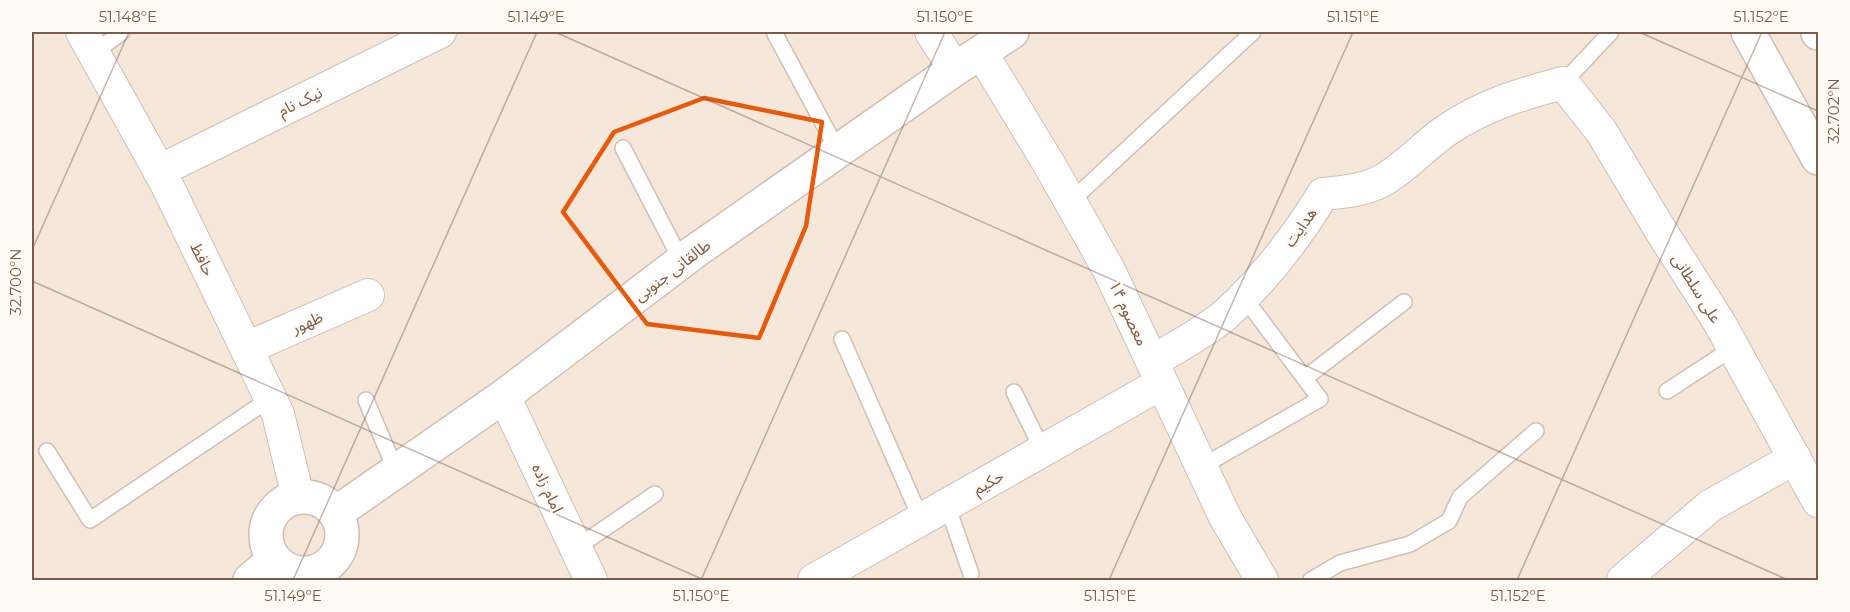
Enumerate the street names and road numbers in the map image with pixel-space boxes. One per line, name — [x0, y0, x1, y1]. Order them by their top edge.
street label: نیک نام — [275, 83, 327, 123]
street label: هدایت — [1280, 204, 1321, 251]
street label: طالقانی جنوبی — [630, 235, 715, 305]
street label: حافظ — [186, 240, 219, 279]
street label: علی سلطانی — [1668, 250, 1725, 326]
street label: ۱۴ معصوم — [1102, 278, 1152, 350]
street label: ظهور — [288, 307, 326, 338]
street label: امام زاده — [525, 461, 567, 517]
street label: حکیم — [969, 466, 1009, 501]

